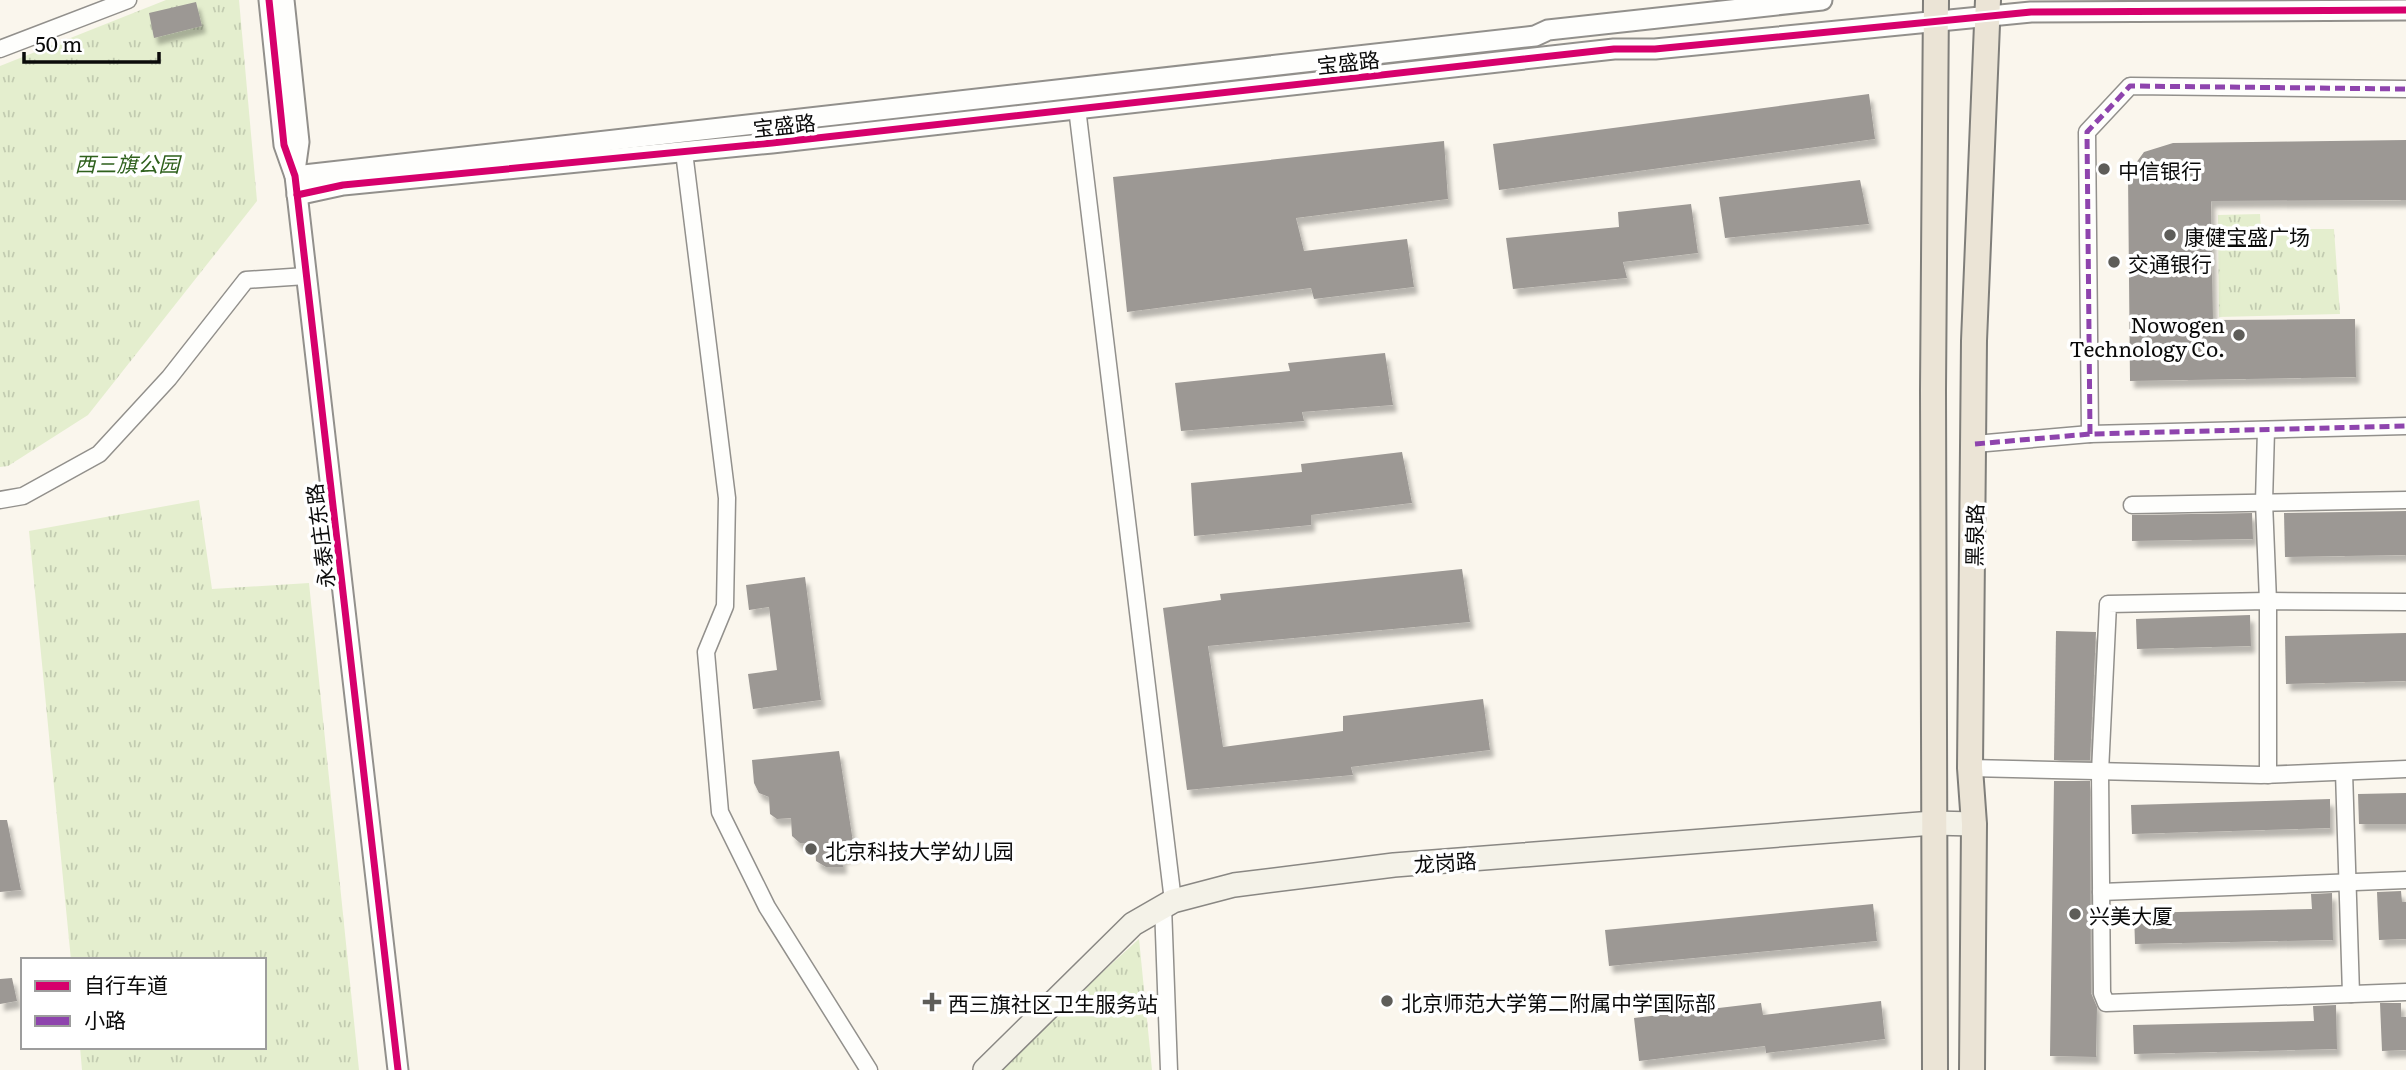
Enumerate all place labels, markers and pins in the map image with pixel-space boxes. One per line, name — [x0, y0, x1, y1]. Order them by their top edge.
place label: 中信银行 — [2118, 154, 2202, 185]
marker: 中信银行 — [2096, 161, 2112, 177]
place label: 康健宝盛广场 — [2184, 220, 2310, 251]
marker: 康健宝盛广场 — [2162, 227, 2178, 243]
place label: 交通银行 — [2128, 247, 2212, 278]
marker: 交通银行 — [2106, 254, 2122, 270]
place label: Nowogen Technology Co. — [2069, 308, 2225, 363]
marker: Nowogen Technology Co. — [2231, 327, 2247, 343]
place label: 北京科技大学幼儿园 — [825, 834, 1014, 865]
marker: 北京科技大学幼儿园 — [803, 841, 819, 857]
place label: 兴美大厦 — [2089, 899, 2173, 930]
marker: 兴美大厦 — [2067, 906, 2083, 922]
place label: 北京师范大学第二附属中学国际部 — [1401, 986, 1716, 1017]
place label: 西三旗社区卫生服务站 — [948, 987, 1158, 1018]
marker: 西三旗社区卫生服务站 — [922, 992, 942, 1012]
marker: 北京师范大学第二附属中学国际部 — [1379, 993, 1395, 1009]

